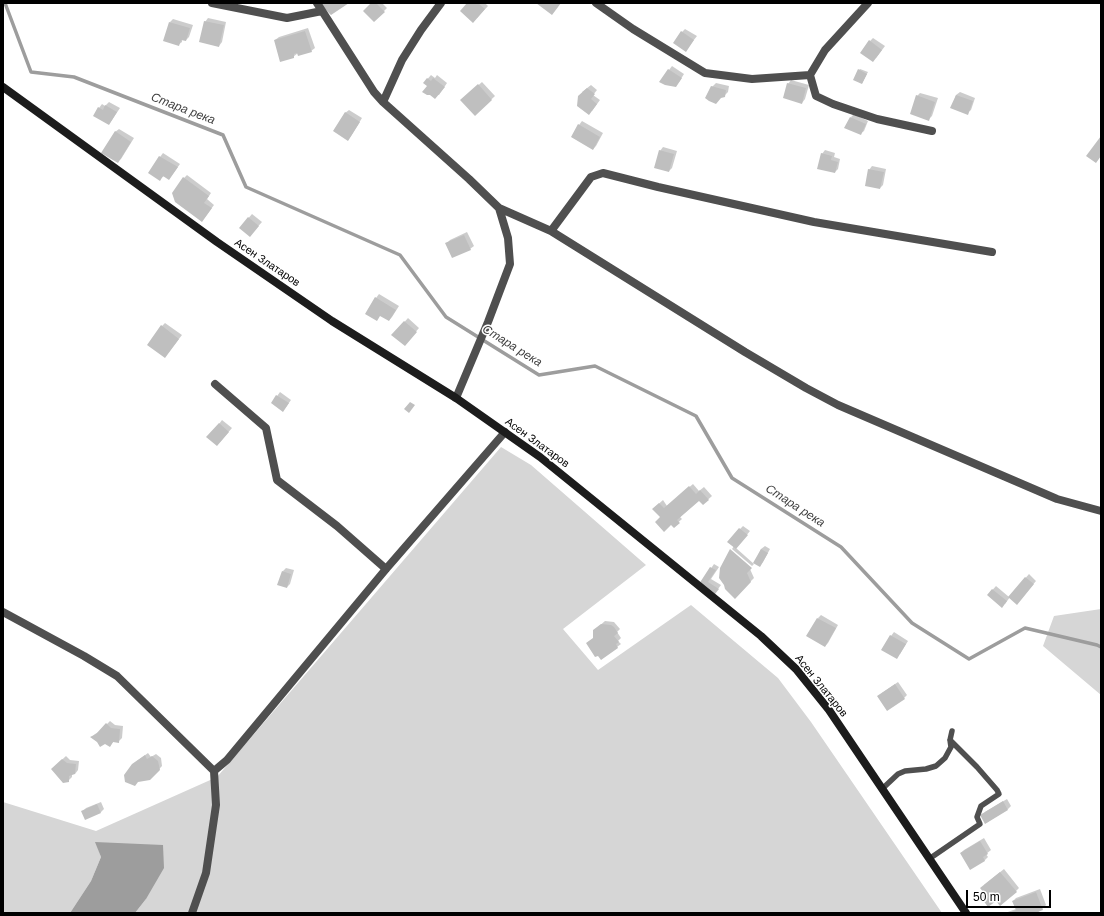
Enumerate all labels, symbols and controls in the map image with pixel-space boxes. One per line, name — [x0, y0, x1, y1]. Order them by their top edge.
water label: Стара река — [149, 90, 217, 128]
street label: Асен Златаров — [232, 236, 302, 290]
water label: Стара река — [480, 322, 544, 370]
street label: Асен Златаров — [502, 415, 572, 471]
water label: Стара река — [763, 482, 827, 530]
street label: Асен Златаров — [792, 652, 850, 720]
scale bar — [968, 882, 1053, 908]
text: 50 m — [973, 890, 1000, 904]

